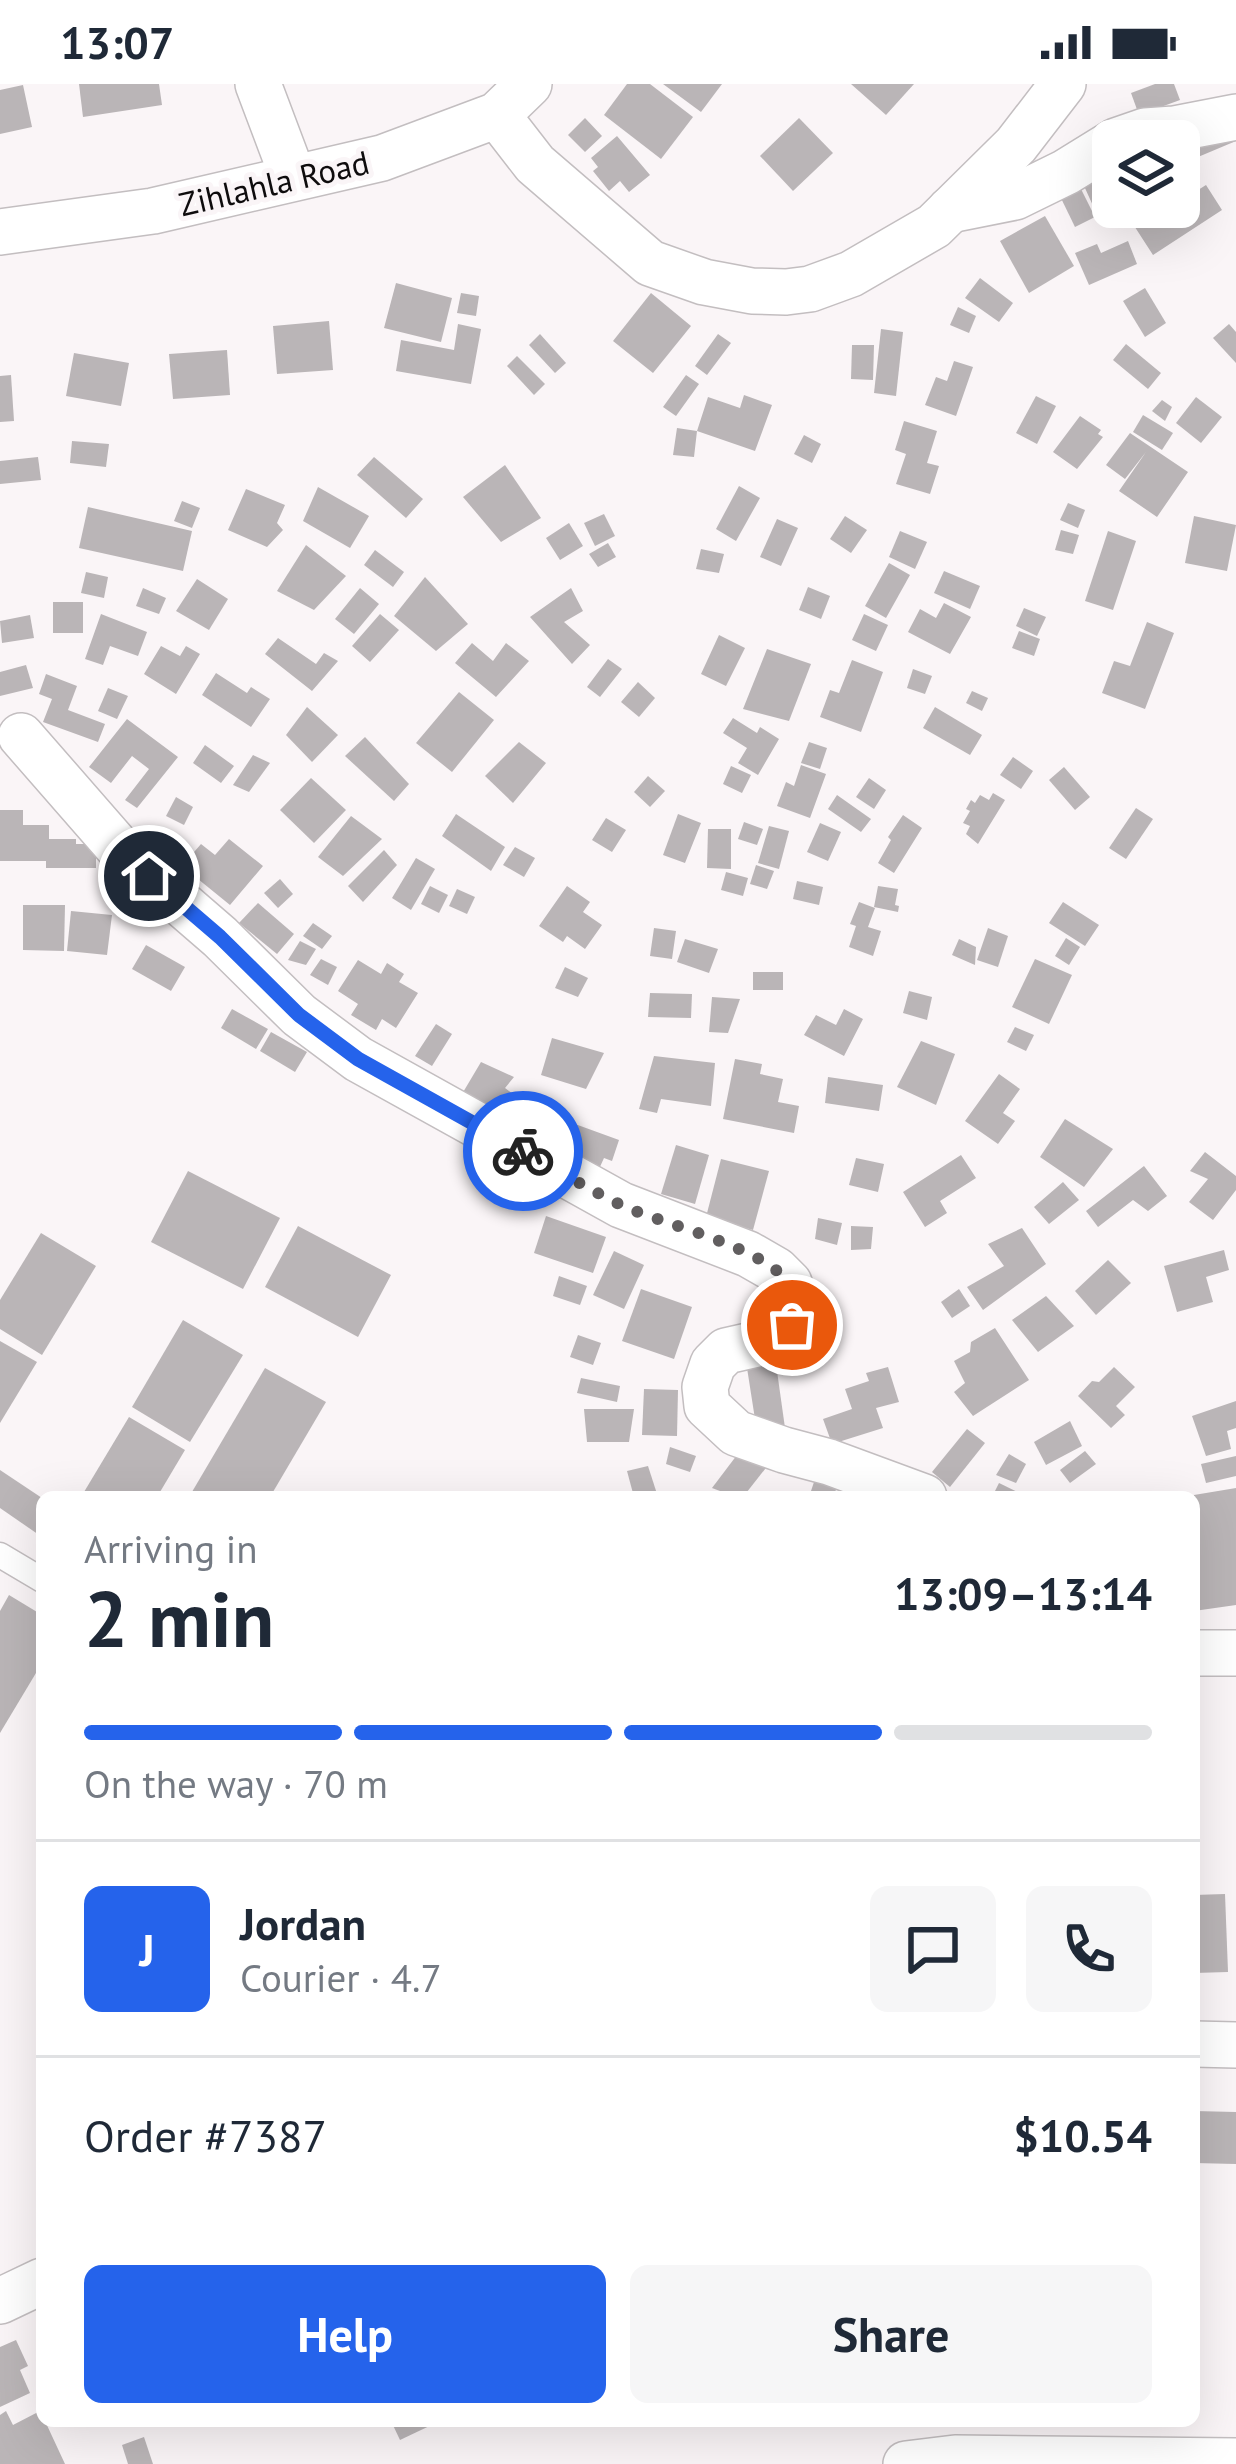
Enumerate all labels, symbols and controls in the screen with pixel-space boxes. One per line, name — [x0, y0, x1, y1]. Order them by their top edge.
text: 13:07 — [60, 13, 174, 71]
map controls — [1092, 120, 1200, 228]
button: layers — [1092, 120, 1200, 228]
street label: Zihlahla Road — [175, 140, 373, 225]
pin — [98, 825, 200, 927]
icon: home — [116, 843, 182, 909]
courier — [463, 1091, 583, 1211]
icon: bike — [490, 1118, 556, 1184]
pin — [741, 1274, 843, 1376]
icon: bag — [759, 1292, 825, 1358]
text: Arriving in — [84, 1523, 258, 1574]
text: 13:09–13:14 — [894, 1564, 1152, 1622]
text: 2 min — [84, 1568, 274, 1669]
text: On the way · 70 m — [84, 1758, 388, 1809]
button: chat — [870, 1886, 996, 2012]
button: phone — [1026, 1886, 1152, 2012]
text: Jordan — [240, 1894, 366, 1952]
text: J — [139, 1920, 155, 1978]
text: Courier · 4.7 — [240, 1952, 442, 2003]
text: Order #7387 — [84, 2106, 327, 2164]
text: $10.54 — [1013, 2106, 1152, 2164]
button: Help — [84, 2265, 606, 2403]
button: Share — [630, 2265, 1152, 2403]

